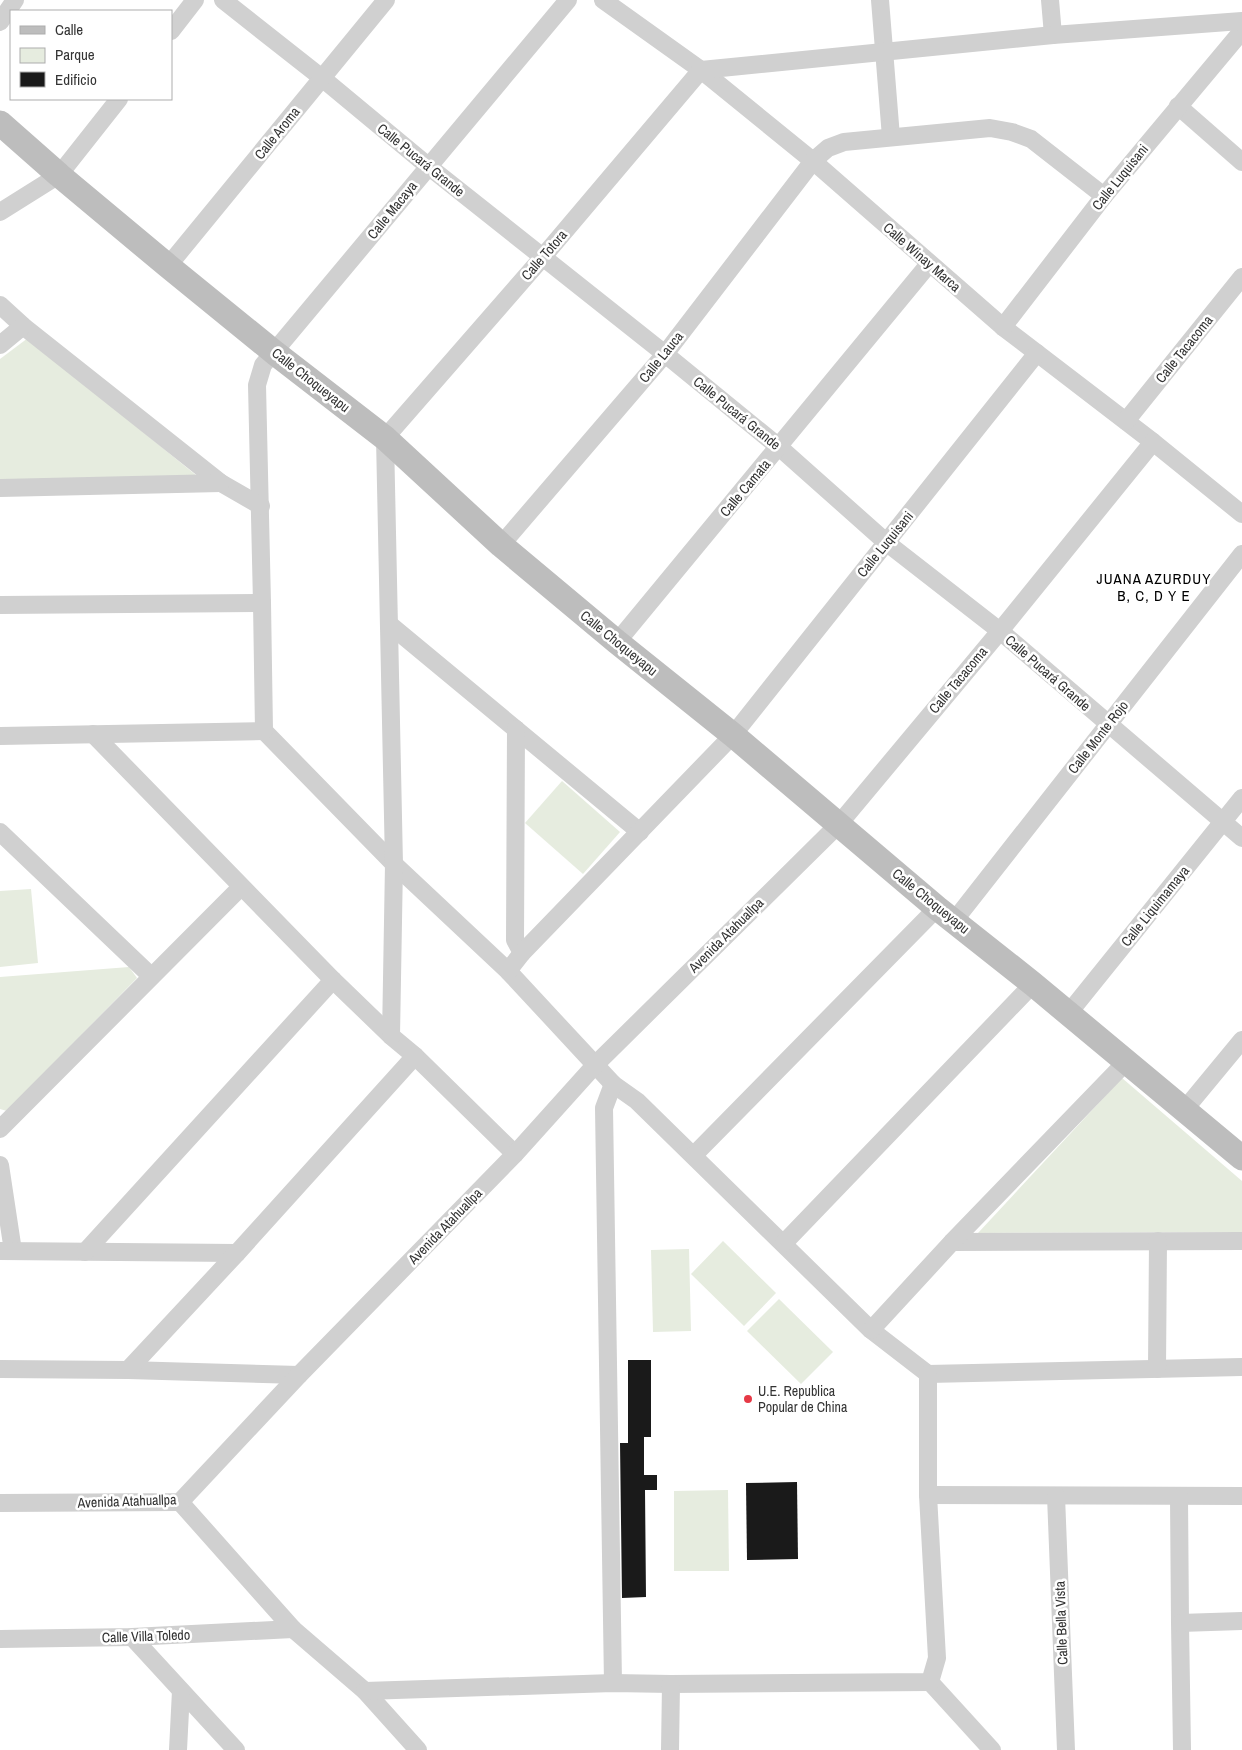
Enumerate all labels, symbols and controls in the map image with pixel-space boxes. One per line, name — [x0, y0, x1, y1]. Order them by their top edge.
legend — [10, 10, 172, 100]
text: Calle — [55, 19, 83, 40]
text: Parque — [55, 44, 95, 65]
text: Edificio — [55, 69, 97, 90]
street label: Calle Aroma — [250, 103, 304, 163]
street label: Calle Pucará Grande — [374, 119, 468, 201]
street label: Calle Luquisani — [1088, 140, 1152, 214]
street label: Calle Macaya — [363, 177, 421, 243]
street label: Calle Winay Marca — [880, 218, 965, 296]
street label: Calle Totora — [517, 226, 571, 284]
street label: Calle Tacacoma — [1151, 311, 1217, 386]
street label: Calle Lauca — [635, 327, 687, 386]
street label: Calle Choqueyapu — [268, 344, 354, 416]
street label: Calle Pucará Grande — [690, 372, 784, 454]
street label: Calle Camata — [716, 455, 775, 520]
street label: Calle Luquisani — [853, 507, 917, 581]
district label: JUANA AZURDUY B, C, D Y E — [1097, 568, 1211, 606]
street label: Calle Choqueyapu — [577, 606, 661, 680]
street label: Calle Pucará Grande — [1002, 631, 1094, 715]
street label: Calle Tacacoma — [925, 642, 992, 717]
street label: Calle Monte Rojo — [1064, 697, 1132, 777]
street label: Calle Liquimamaya — [1117, 861, 1193, 950]
street label: Calle Choqueyapu — [889, 864, 973, 938]
street label: Avenida Atahuallpa — [684, 893, 768, 977]
street label: Avenida Atahuallpa — [404, 1184, 486, 1268]
place label: U.E. Republica Popular de China — [758, 1382, 848, 1416]
marker: U.E. Republica Popular de China — [742, 1393, 754, 1405]
street label: Avenida Atahuallpa — [76, 1490, 177, 1512]
street label: Calle Bella Vista — [1051, 1580, 1071, 1665]
street label: Calle Villa Toledo — [102, 1625, 190, 1647]

